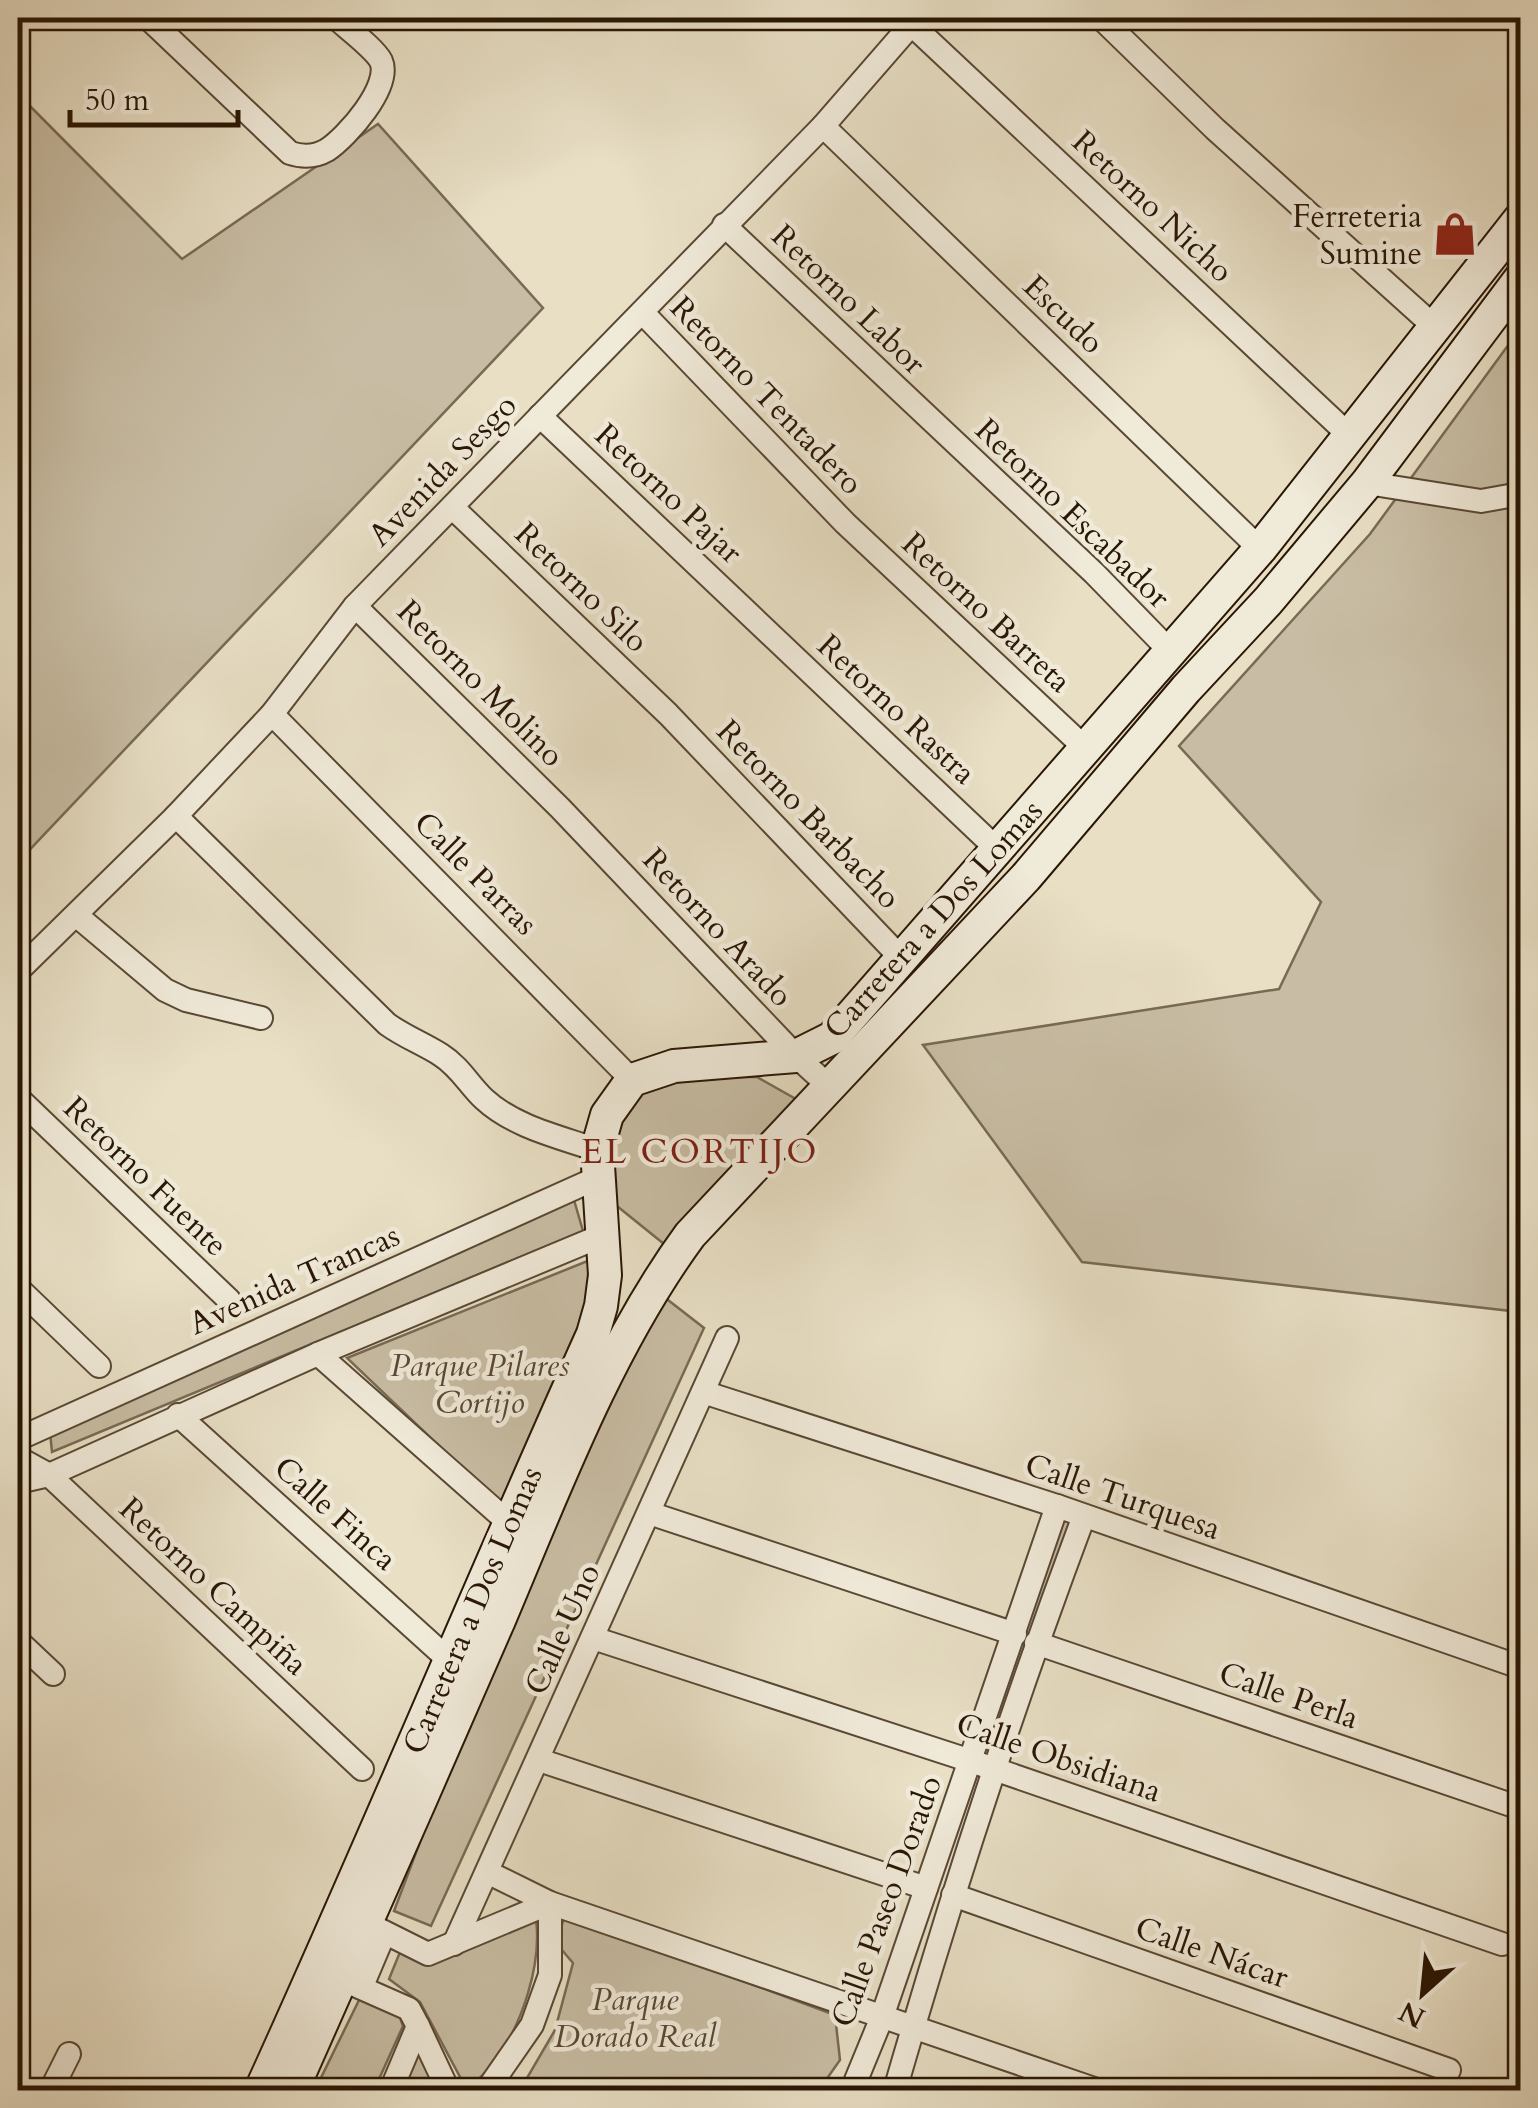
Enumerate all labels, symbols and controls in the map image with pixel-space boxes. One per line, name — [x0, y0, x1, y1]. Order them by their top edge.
scale bar — [70, 65, 238, 127]
text: 50 m — [85, 80, 150, 121]
street label: Retorno Nicho — [1062, 121, 1243, 293]
place label: Ferreteria Sumine — [1292, 195, 1422, 276]
shop icon: Ferreteria Sumine — [1431, 210, 1479, 258]
street label: Retorno Labor — [761, 215, 935, 385]
street label: Escudo — [1013, 265, 1113, 364]
street label: Retorno Tentadero — [660, 287, 873, 505]
street label: Avenida Sesgo — [359, 385, 527, 557]
street label: Retorno Escabador — [965, 409, 1180, 619]
street label: Retorno Pajar — [585, 414, 752, 574]
street label: Retorno Silo — [505, 513, 658, 663]
street label: Retorno Barreta — [892, 523, 1081, 703]
street label: Retorno Molino — [387, 590, 574, 777]
street label: Retorno Rastra — [807, 625, 985, 795]
street label: Retorno Barbacho — [706, 710, 910, 919]
street label: Carretera a Dos Lomas — [814, 790, 1053, 1049]
street label: Calle Parras — [404, 802, 547, 945]
street label: Retorno Arado — [632, 839, 802, 1017]
street label: Retorno Fuente — [53, 1087, 237, 1267]
district label: EL CORTIJO — [581, 1128, 819, 1176]
street label: Avenida Trancas — [182, 1214, 407, 1346]
park label: Parque Pilares Cortijo — [390, 1344, 570, 1425]
street label: Calle Turquesa — [1019, 1443, 1227, 1551]
street label: Calle Finca — [264, 1447, 406, 1581]
street label: Carretera a Dos Lomas — [392, 1460, 553, 1761]
street label: Retorno Campiña — [109, 1488, 317, 1686]
street label: Calle Uno — [514, 1557, 611, 1702]
street label: Calle Perla — [1213, 1652, 1364, 1740]
street label: Calle Obsidiana — [950, 1702, 1167, 1814]
street label: Calle Paseo Dorado — [821, 1769, 953, 2033]
street label: Calle Nácar — [1129, 1906, 1294, 2000]
north arrow — [1373, 1943, 1473, 2043]
park label: Parque Dorado Real — [554, 1978, 717, 2059]
text: N — [1393, 1992, 1432, 2037]

